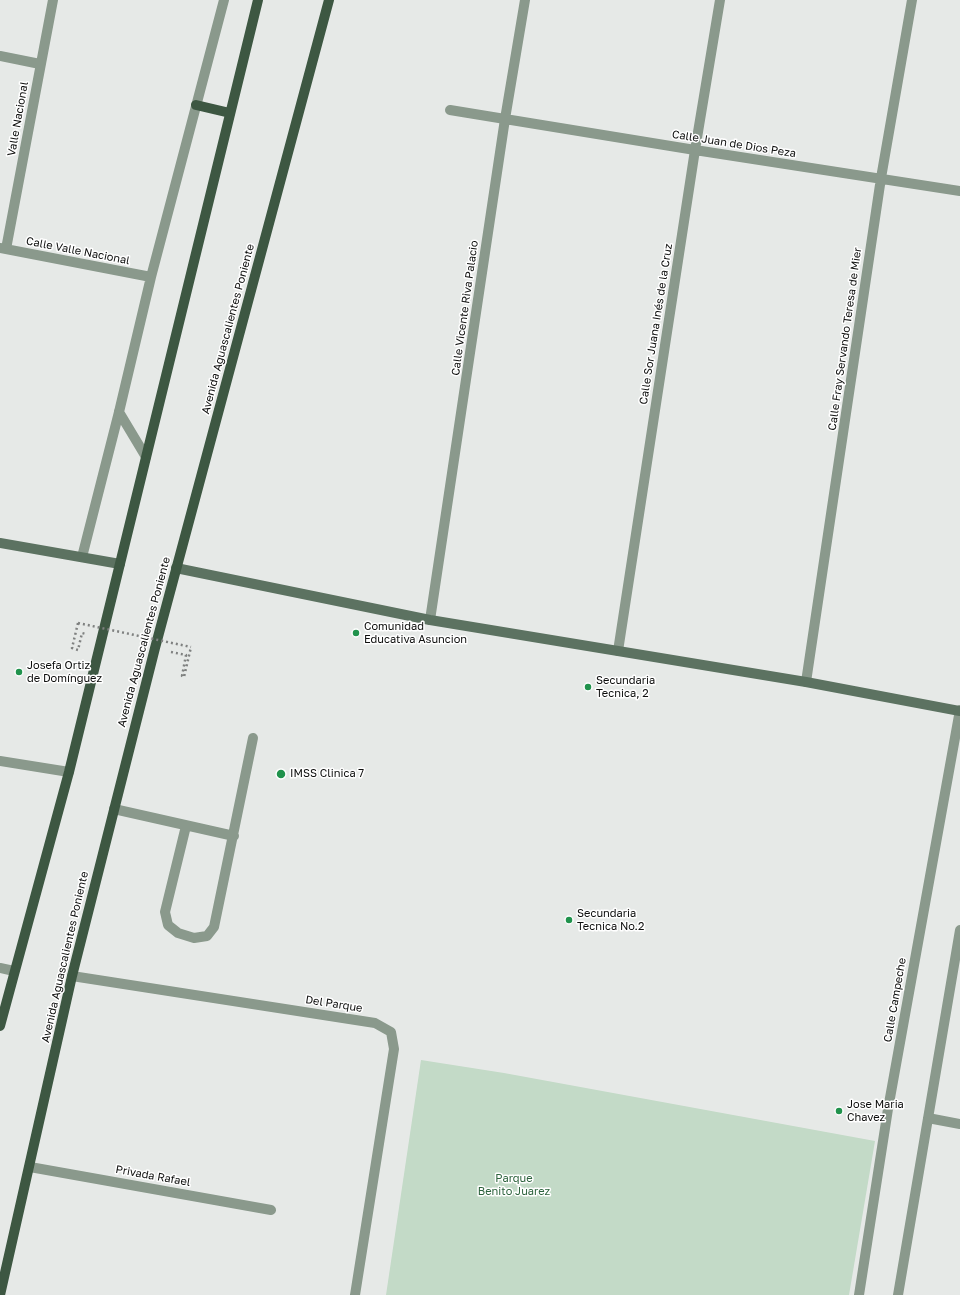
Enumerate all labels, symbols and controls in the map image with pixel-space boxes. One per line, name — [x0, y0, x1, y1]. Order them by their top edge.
street label: Valle Nacional — [5, 81, 31, 157]
street label: Calle Juan de Dios Peza — [671, 128, 797, 160]
street label: Calle Valle Nacional — [25, 234, 131, 268]
street label: Calle Vicente Riva Palacio — [449, 240, 481, 376]
street label: Avenida Aguascalientes Poniente — [199, 243, 257, 415]
street label: Calle Sor Juana Inés de la Cruz — [637, 243, 675, 405]
street label: Calle Fray Servando Teresa de Mier — [826, 247, 864, 431]
street label: Avenida Aguascalientes Poniente — [115, 556, 173, 728]
place label: Comunidad Educativa Asuncion — [364, 620, 467, 646]
marker: Comunidad Educativa Asuncion — [351, 628, 361, 638]
place label: Josefa Ortiz de Domínguez — [27, 659, 102, 685]
marker: Josefa Ortiz de Domínguez — [14, 667, 24, 677]
place label: Secundaria Tecnica, 2 — [596, 674, 655, 700]
marker: Secundaria Tecnica, 2 — [583, 682, 593, 692]
place label: IMSS Clinica 7 — [290, 767, 364, 781]
marker: IMSS Clinica 7 — [275, 768, 287, 780]
street label: Avenida Aguascalientes Poniente — [39, 870, 91, 1044]
place label: Secundaria Tecnica No.2 — [577, 907, 644, 933]
marker: Secundaria Tecnica No.2 — [564, 915, 574, 925]
street label: Calle Campeche — [881, 957, 909, 1043]
street label: Del Parque — [305, 993, 363, 1015]
place label: Jose Maria Chavez — [847, 1098, 904, 1124]
marker: Jose Maria Chavez — [834, 1106, 844, 1116]
street label: Privada Rafael — [115, 1163, 191, 1189]
park label: Parque Benito Juarez — [478, 1172, 550, 1198]

